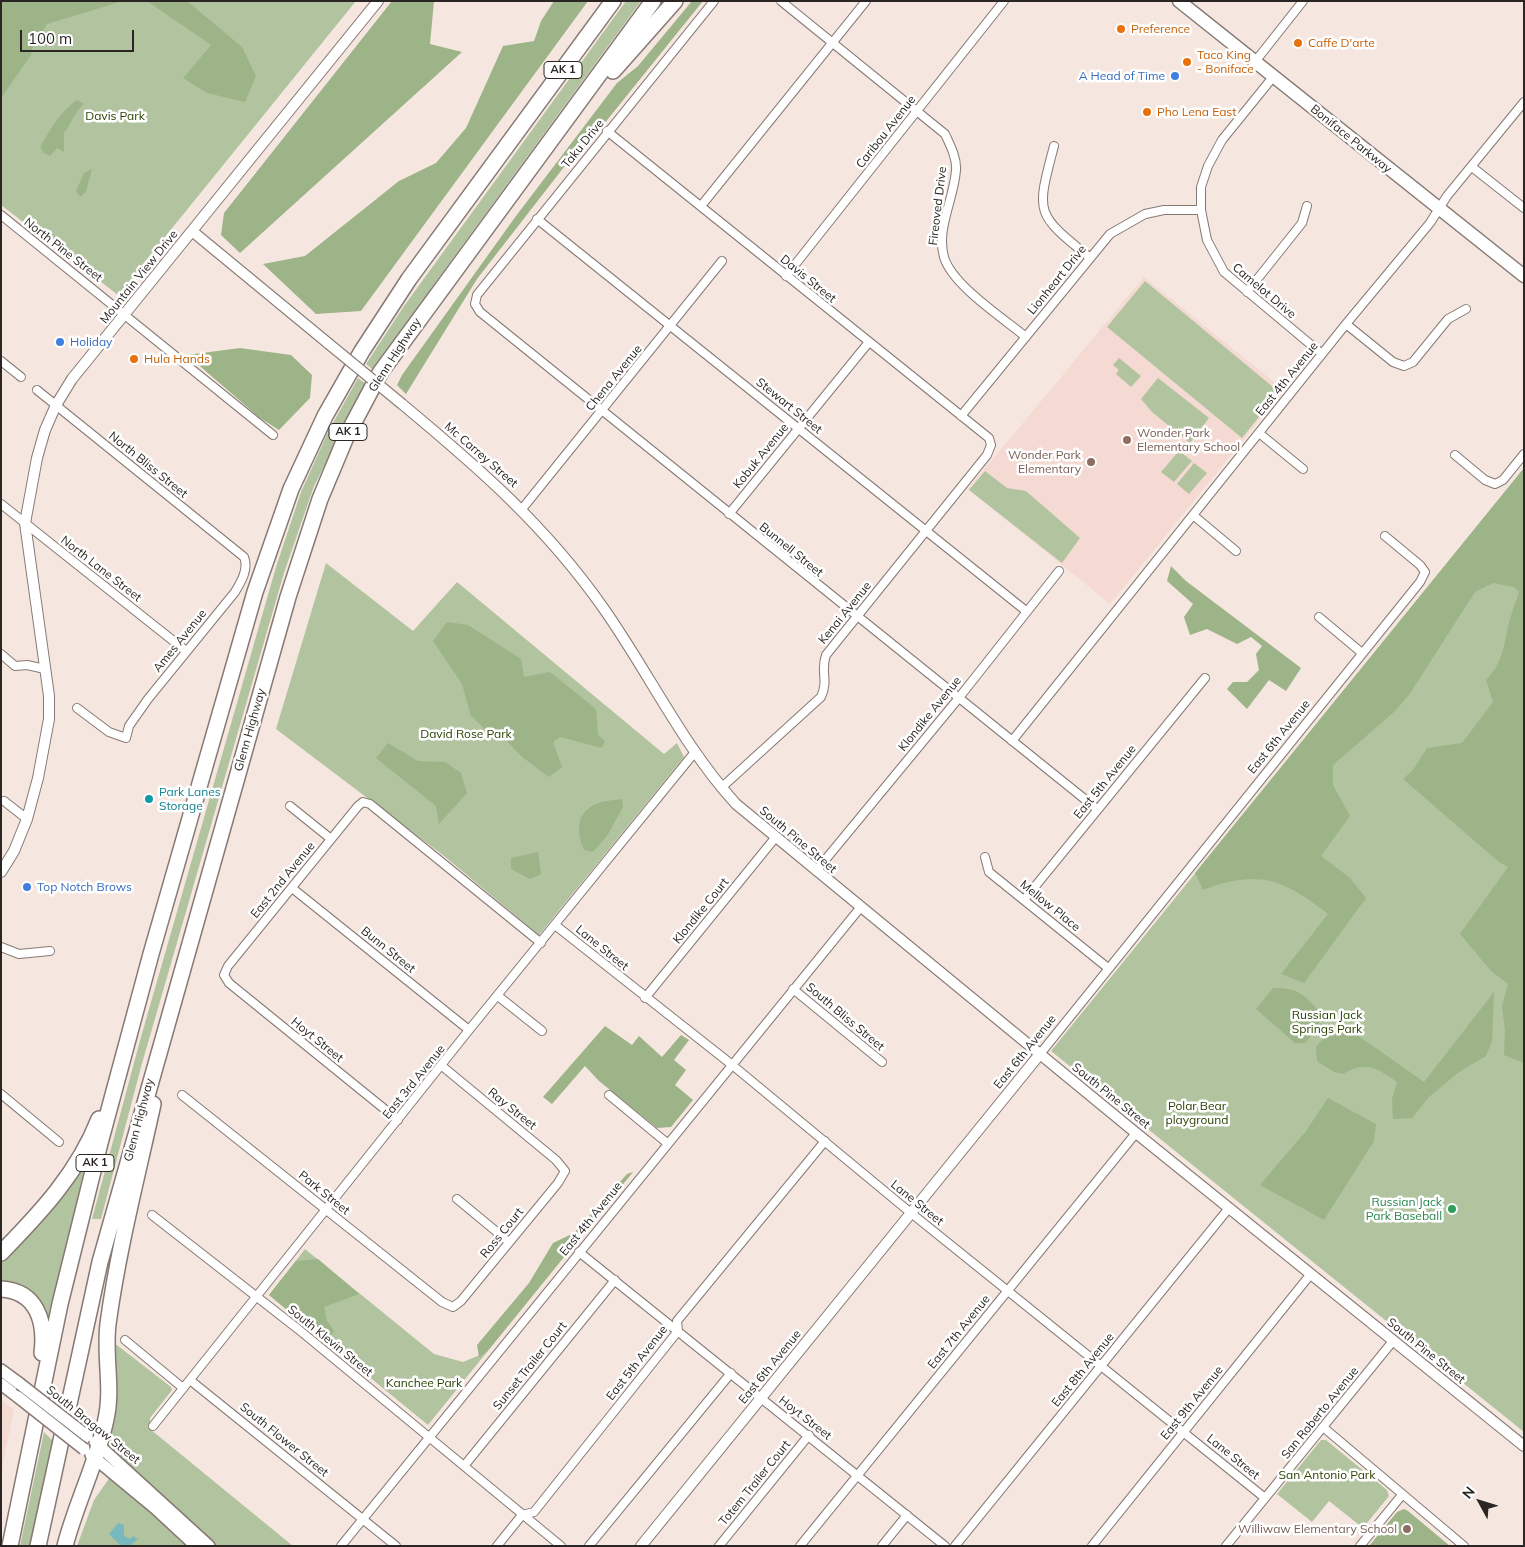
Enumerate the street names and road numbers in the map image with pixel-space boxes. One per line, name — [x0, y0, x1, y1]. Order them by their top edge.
road number: AK 1 — [544, 62, 582, 78]
street label: Caribou Avenue — [853, 93, 919, 171]
street label: Boniface Parkway — [1307, 102, 1395, 176]
street label: Taku Drive — [559, 117, 607, 171]
street label: Fireoved Drive — [926, 166, 950, 246]
street label: North Pine Street — [21, 215, 105, 285]
street label: Mountain View Drive — [97, 227, 181, 327]
street label: Lionheart Drive — [1025, 242, 1089, 318]
street label: Davis Street — [777, 252, 839, 306]
street label: Camelot Drive — [1229, 260, 1299, 322]
street label: Glenn Highway — [366, 315, 424, 395]
street label: East 4th Avenue — [1253, 339, 1321, 419]
street label: Chena Avenue — [583, 342, 645, 414]
street label: Stewart Street — [753, 375, 825, 437]
street label: Mc Carrey Street — [441, 419, 521, 491]
street label: Kobuk Avenue — [730, 421, 792, 491]
road number: AK 1 — [329, 424, 367, 441]
street label: North Bliss Street — [106, 429, 190, 501]
street label: Bunnell Street — [756, 520, 826, 580]
street label: North Lane Street — [58, 533, 144, 605]
street label: Kenai Avenue — [815, 579, 875, 647]
street label: Ames Avenue — [150, 607, 210, 675]
street label: Klondike Avenue — [895, 674, 965, 754]
street label: Glenn Highway — [231, 687, 269, 773]
street label: East 6th Avenue — [1245, 697, 1313, 777]
street label: East 5th Avenue — [1071, 742, 1139, 822]
street label: South Pine Street — [757, 804, 839, 876]
street label: East 2nd Avenue — [248, 839, 318, 921]
street label: Klondike Court — [670, 875, 732, 947]
street label: Mellow Place — [1017, 877, 1083, 935]
street label: Lane Street — [573, 922, 631, 974]
street label: Bunn Street — [358, 924, 418, 976]
street label: South Bliss Street — [803, 980, 887, 1054]
street label: East 6th Avenue — [991, 1012, 1059, 1092]
street label: Hoyt Street — [288, 1015, 346, 1065]
street label: East 3rd Avenue — [380, 1042, 448, 1122]
street label: South Pine Street — [1069, 1060, 1153, 1132]
street label: Glenn Highway — [121, 1077, 157, 1163]
street label: Ray Street — [485, 1085, 539, 1133]
road number: AK 1 — [76, 1154, 114, 1172]
street label: Park Street — [296, 1168, 352, 1218]
street label: Lane Street — [888, 1177, 946, 1229]
street label: East 4th Avenue — [557, 1179, 625, 1259]
street label: Ross Court — [477, 1205, 527, 1261]
street label: East 7th Avenue — [925, 1292, 993, 1372]
street label: South Klevin Street — [285, 1302, 375, 1380]
street label: South Pine Street — [1384, 1315, 1468, 1387]
street label: Sunset Trailer Court — [490, 1319, 570, 1413]
street label: East 5th Avenue — [603, 1323, 671, 1403]
street label: East 6th Avenue — [736, 1327, 804, 1407]
street label: East 8th Avenue — [1049, 1330, 1117, 1410]
street label: East 9th Avenue — [1158, 1363, 1226, 1443]
street label: San Roberto Avenue — [1278, 1364, 1362, 1462]
street label: South Bragaw Street — [43, 1383, 143, 1467]
street label: Hoyt Street — [776, 1393, 834, 1443]
street label: South Flower Street — [237, 1400, 331, 1480]
street label: Lane Street — [1204, 1431, 1262, 1483]
street label: Totem Trailer Court — [716, 1437, 794, 1529]

